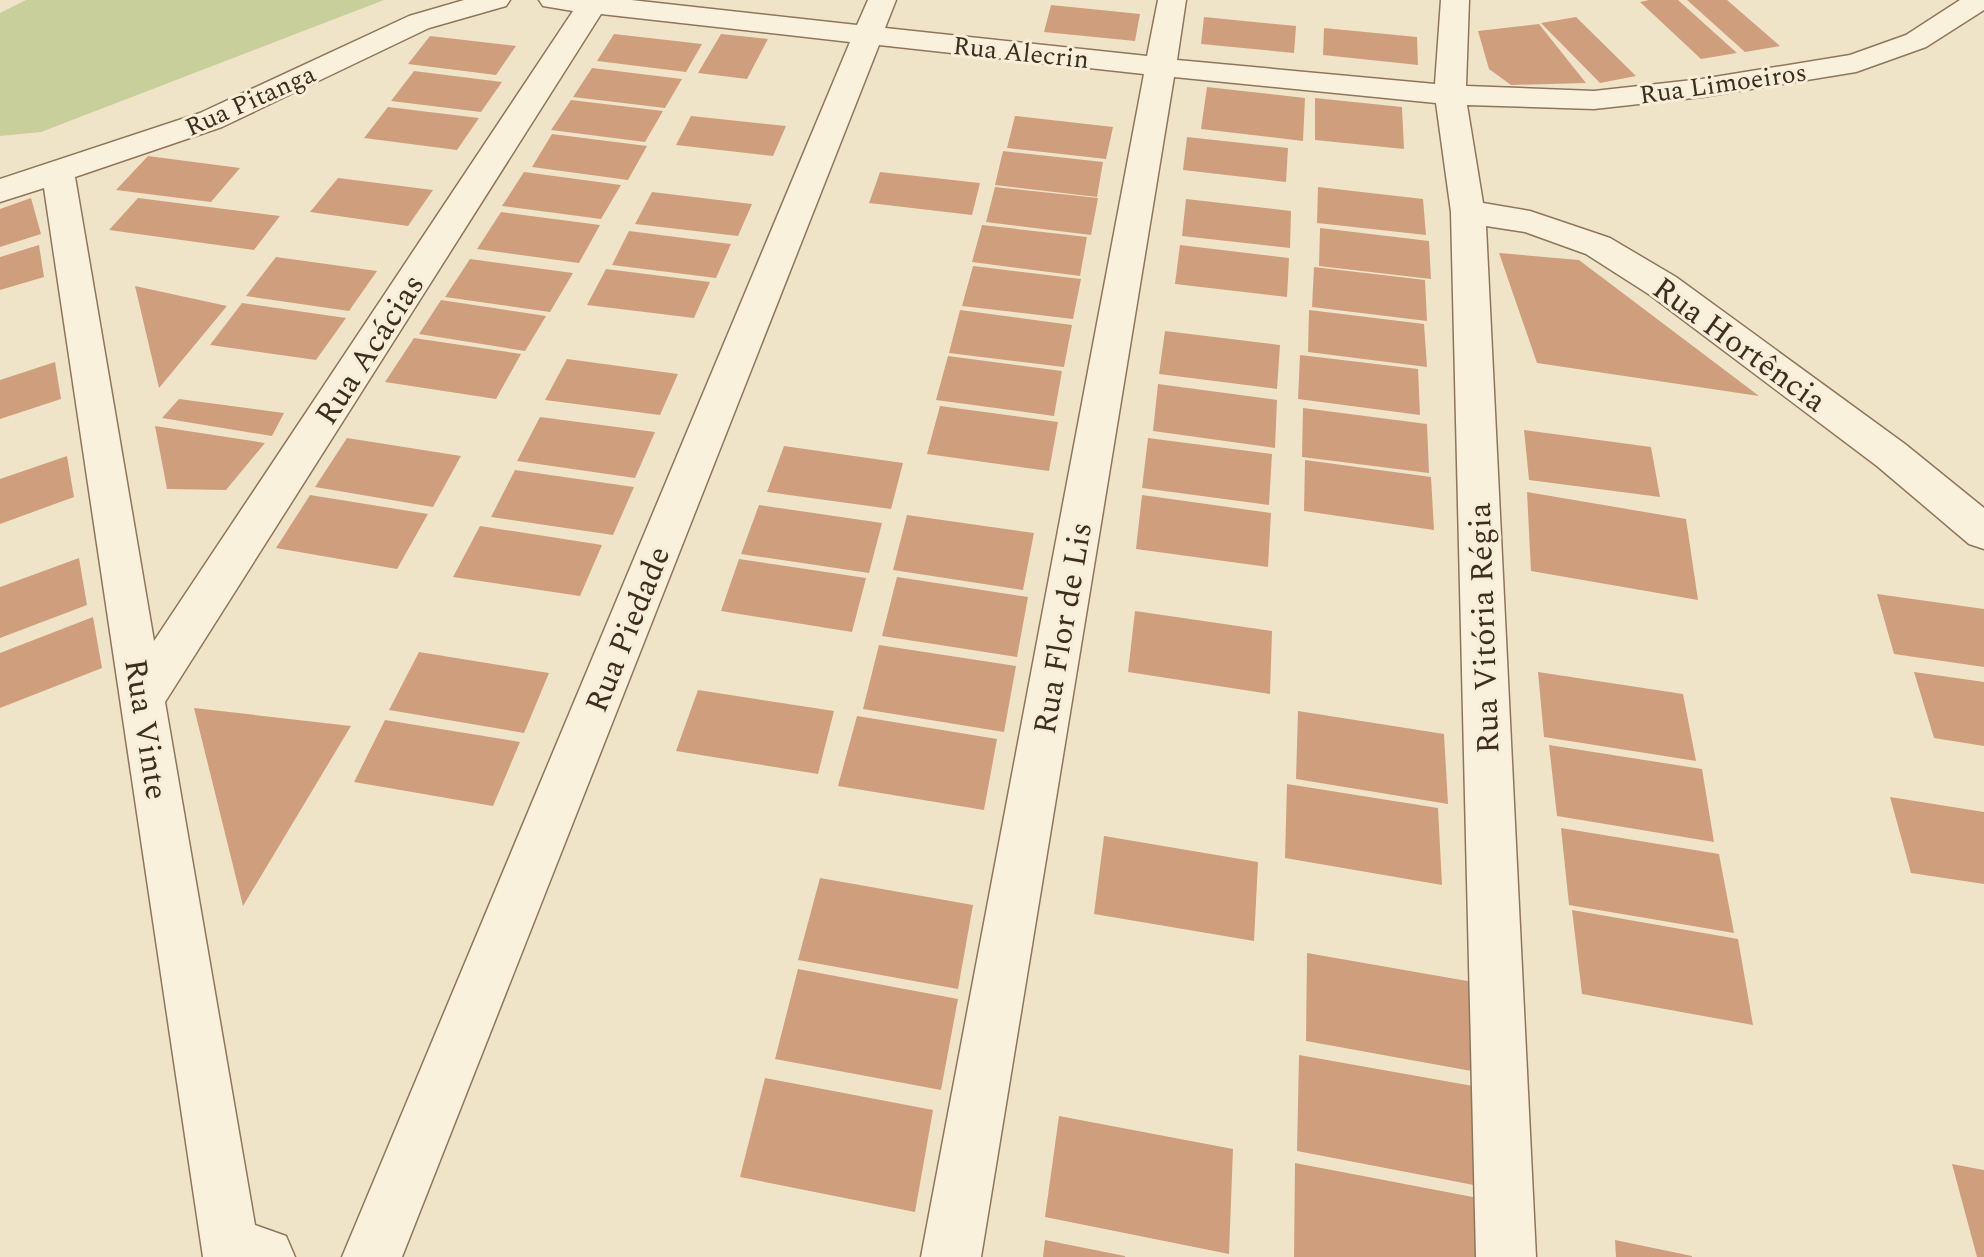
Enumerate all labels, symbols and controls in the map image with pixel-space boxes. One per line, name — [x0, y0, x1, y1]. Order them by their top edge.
street label: Rua Alecrin — [951, 26, 1091, 80]
street label: Rua Limoeiros — [1637, 52, 1809, 116]
street label: Rua Pitanga — [179, 54, 322, 148]
street label: Rua Acácias — [303, 264, 438, 435]
street label: Rua Hortência — [1642, 265, 1837, 426]
street label: Rua Vitória Régia — [1456, 501, 1513, 754]
street label: Rua Flor de Lis — [1021, 518, 1106, 738]
street label: Rua Piedade — [573, 539, 684, 720]
street label: Rua Vinte — [110, 655, 181, 803]

